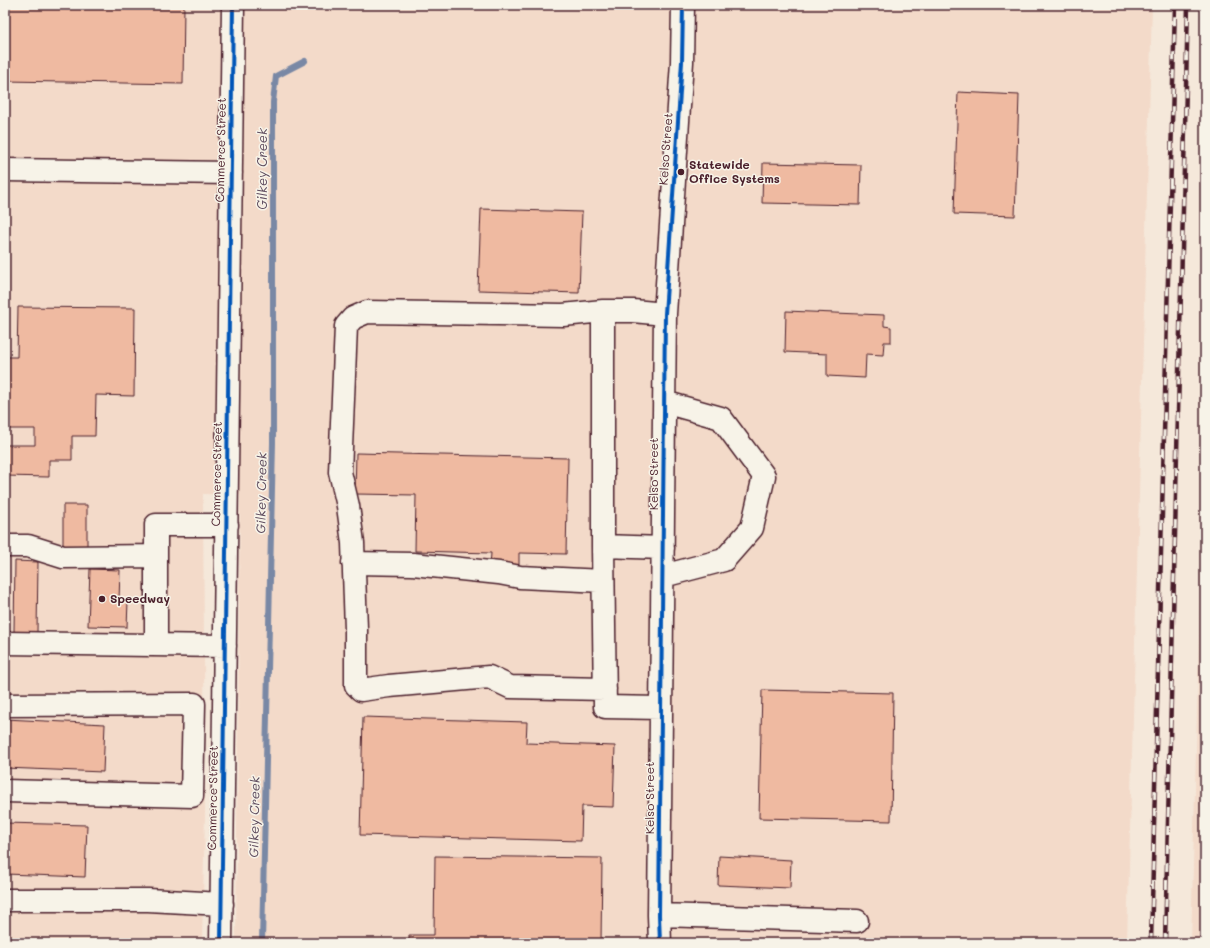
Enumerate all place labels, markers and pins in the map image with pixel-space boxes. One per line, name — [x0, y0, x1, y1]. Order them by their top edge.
place label: Statewide Office Systems — [689, 156, 780, 186]
marker: Statewide Office Systems — [676, 167, 686, 177]
place label: Speedway — [110, 590, 171, 606]
marker: Speedway — [97, 594, 107, 604]

